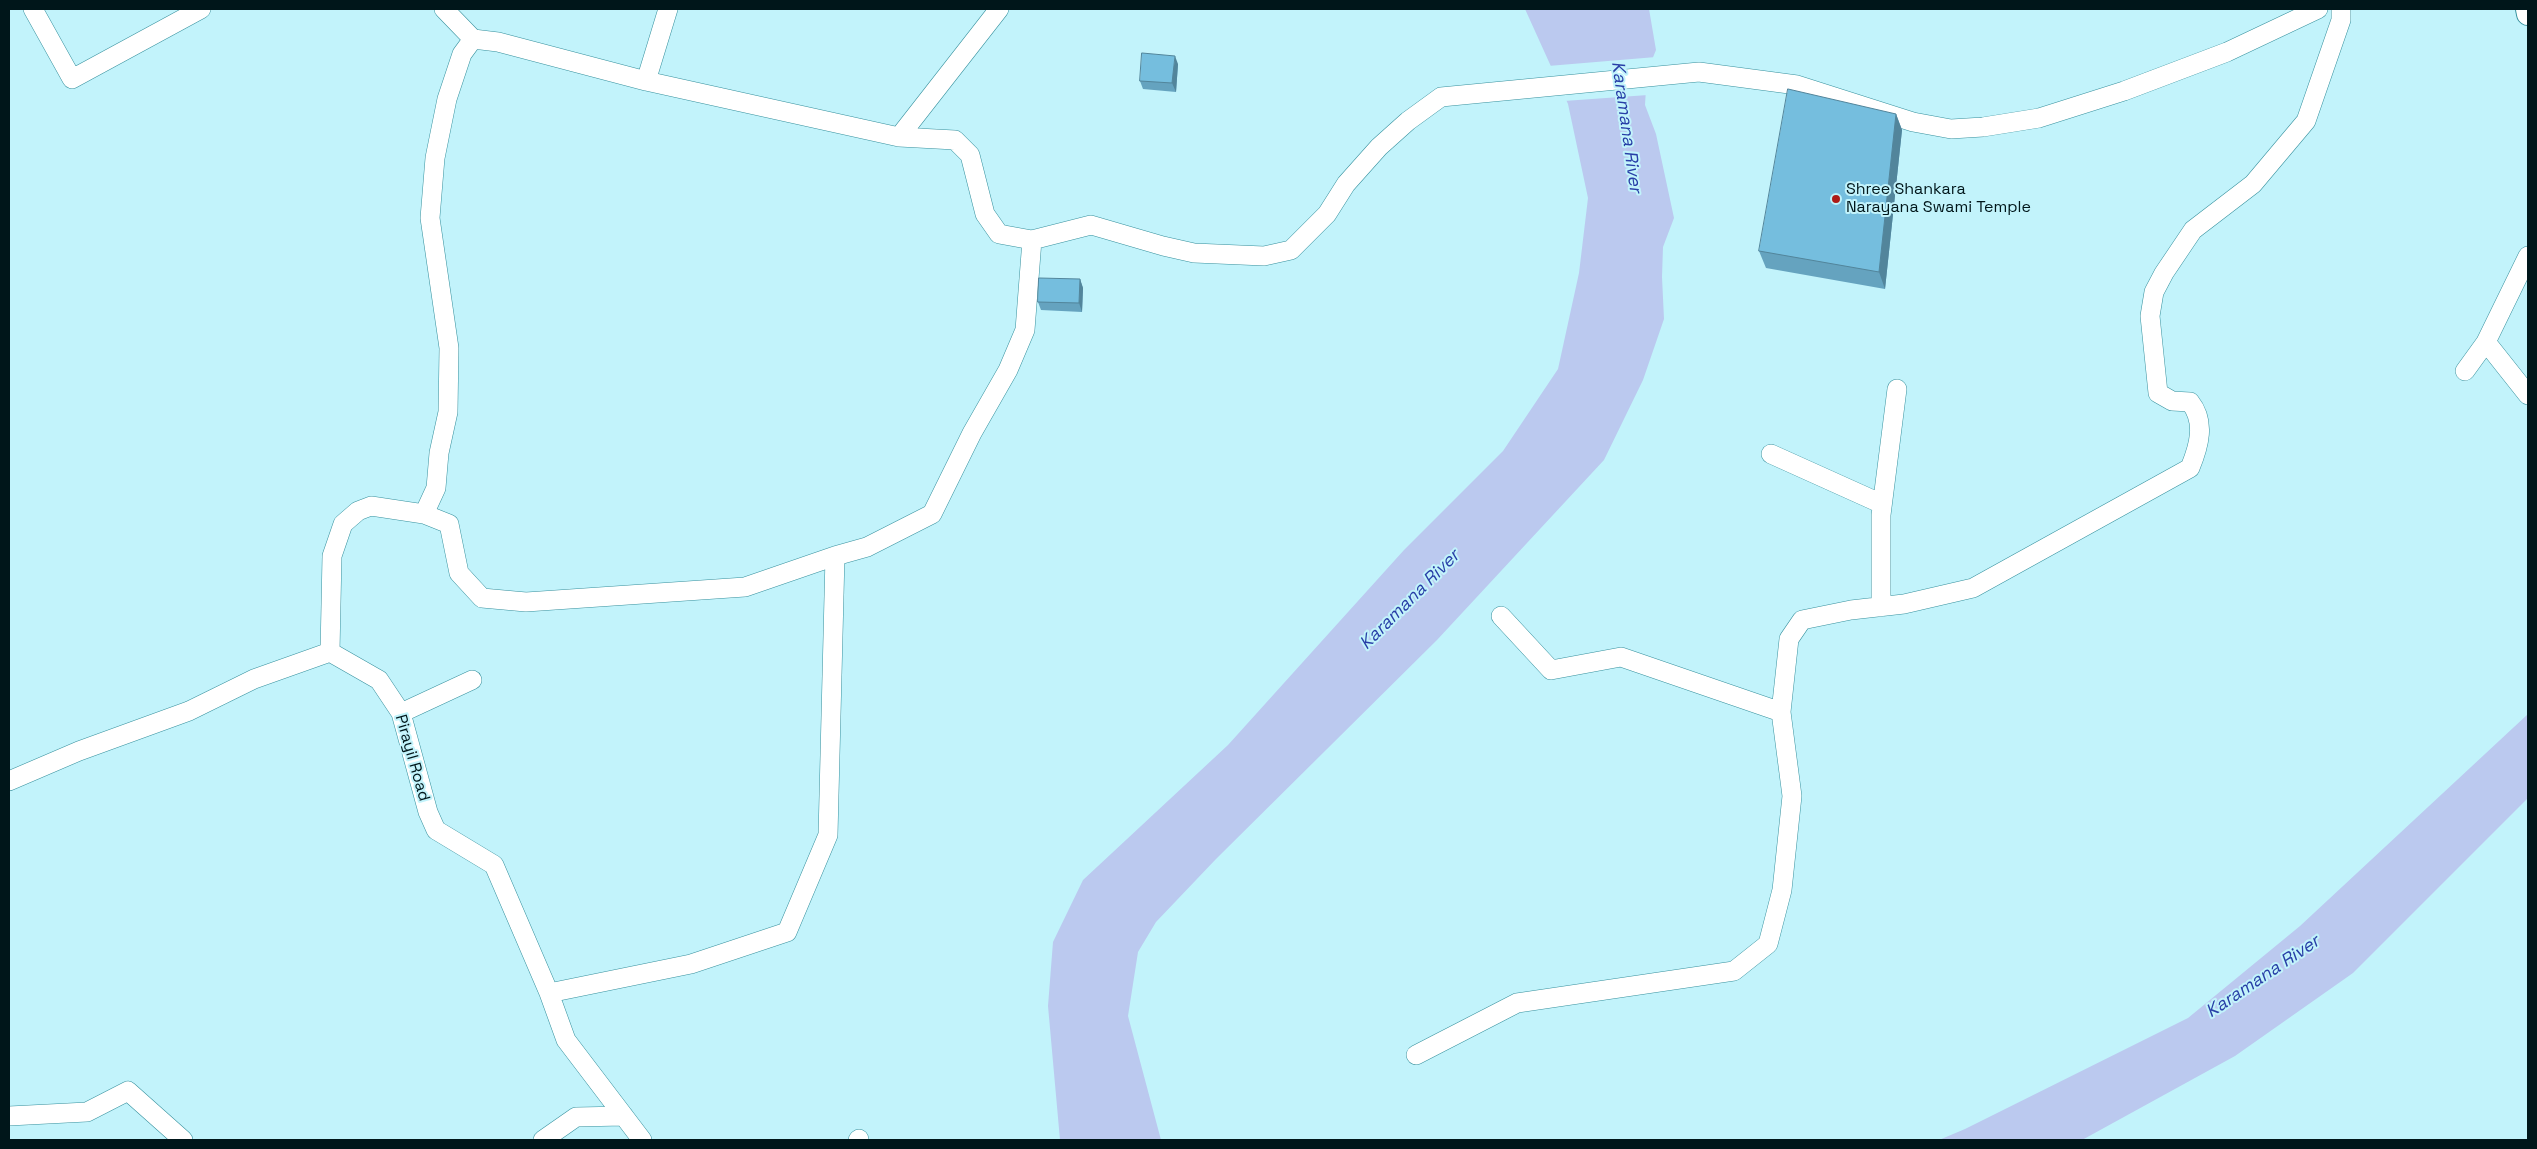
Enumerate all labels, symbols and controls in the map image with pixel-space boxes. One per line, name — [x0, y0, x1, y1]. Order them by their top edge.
water label: Karamana River — [1606, 60, 1646, 194]
place label: Shree Shankara Narayana Swami Temple — [1846, 180, 2031, 218]
marker: Shree Shankara Narayana Swami Temple — [1830, 193, 1842, 205]
water label: Karamana River — [1356, 546, 1464, 654]
street label: Pirayil Road — [390, 712, 434, 804]
water label: Karamana River — [2202, 931, 2324, 1023]

